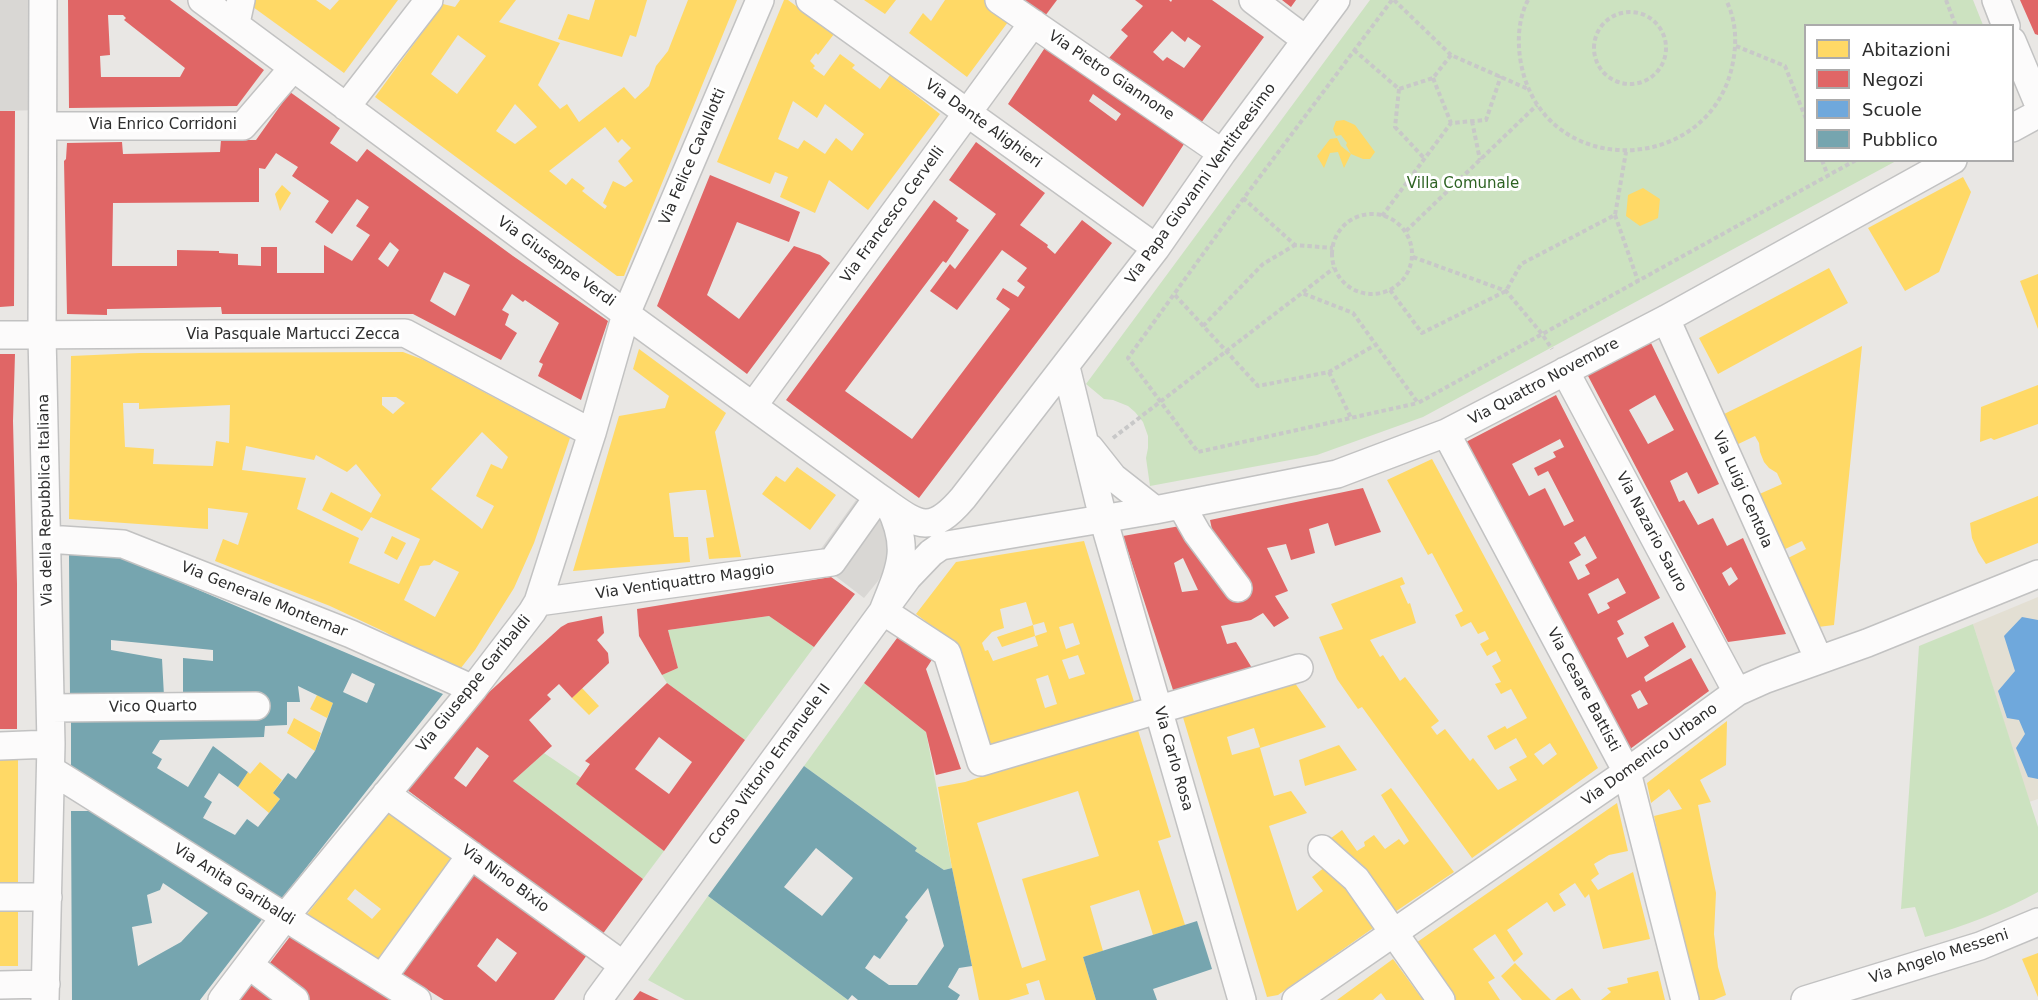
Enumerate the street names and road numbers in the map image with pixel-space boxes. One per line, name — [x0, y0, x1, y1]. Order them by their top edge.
street label: Via Pietro Giannone — [1045, 27, 1177, 125]
street label: Via Dante Alighieri — [921, 76, 1045, 172]
street label: Via Papa Giovanni Ventitreesimo — [1122, 80, 1280, 288]
street label: Via Felice Cavallotti — [656, 86, 730, 228]
street label: Via Enrico Corridoni — [89, 116, 237, 134]
street label: Via Francesco Cervelli — [837, 143, 949, 287]
street label: Via Giuseppe Verdi — [494, 213, 618, 311]
street label: Via Pasquale Martucci Zecca — [186, 326, 400, 344]
street label: Via Quattro Novembre — [1466, 335, 1622, 429]
street label: Via della Repubblica Italiana — [35, 394, 57, 606]
street label: Via Luigi Centola — [1708, 429, 1776, 551]
street label: Via Nazario Sauro — [1612, 469, 1690, 595]
street label: Via Generale Montemar — [178, 558, 350, 642]
street label: Via Ventiquattro Maggio — [595, 561, 775, 603]
street label: Via Giuseppe Garibaldi — [413, 612, 535, 756]
street label: Via Cesare Battisti — [1543, 625, 1623, 755]
street label: Corso Vittorio Emanuele II — [705, 681, 835, 849]
street label: Vico Quarto — [109, 697, 197, 717]
street label: Via Domenico Urbano — [1579, 700, 1721, 810]
street label: Via Carlo Rosa — [1149, 705, 1197, 813]
street label: Via Anita Garibaldi — [170, 840, 298, 930]
street label: Via Nino Bixio — [458, 841, 552, 917]
street label: Via Angelo Messeni — [1867, 926, 2011, 988]

